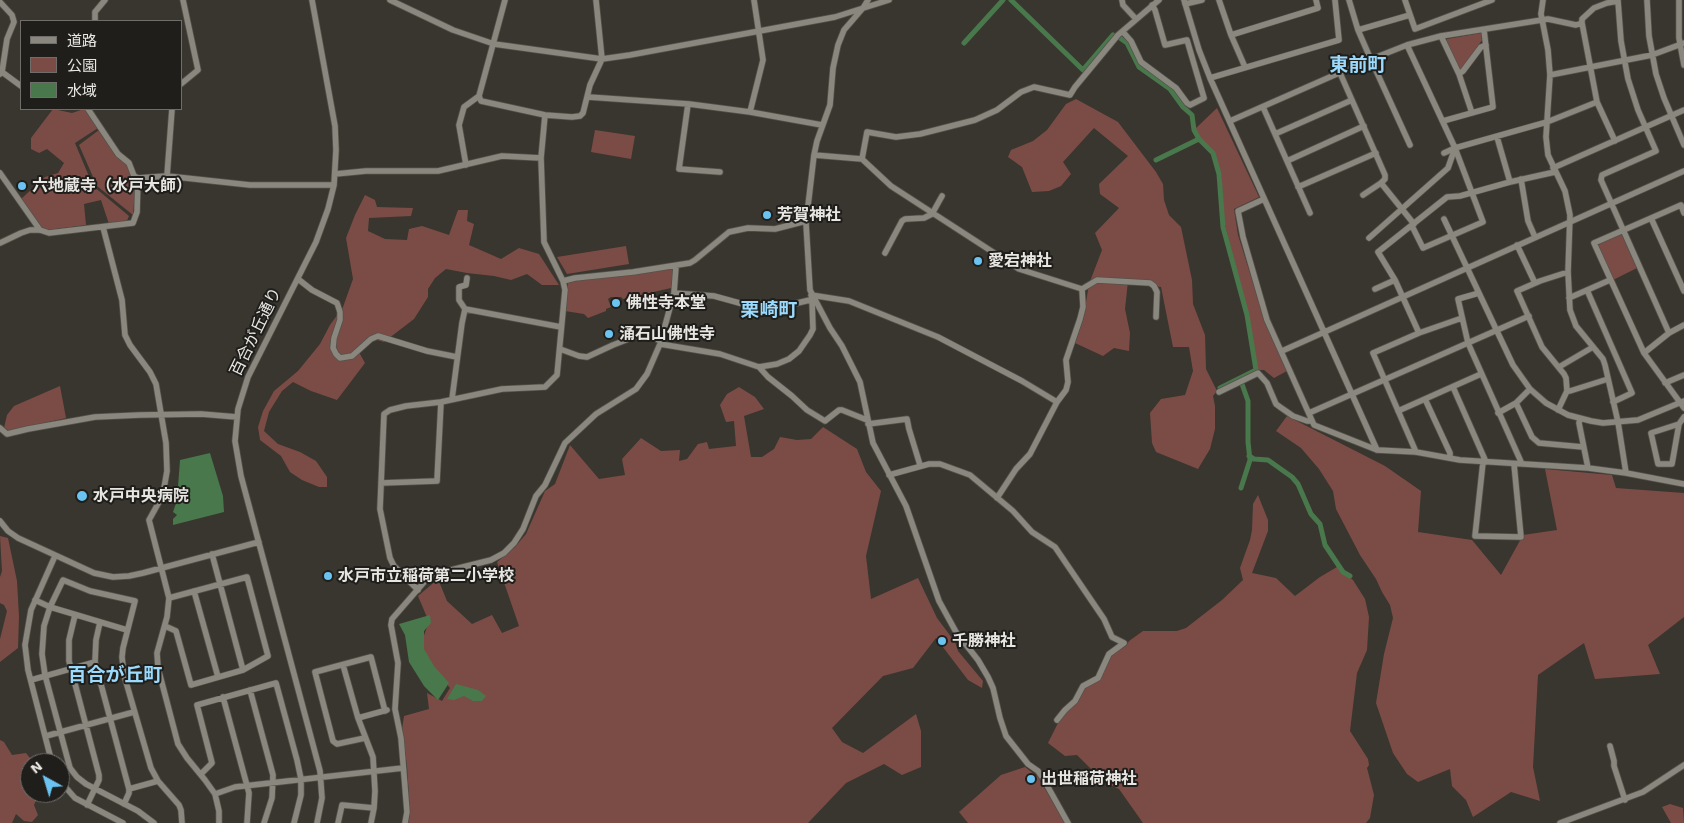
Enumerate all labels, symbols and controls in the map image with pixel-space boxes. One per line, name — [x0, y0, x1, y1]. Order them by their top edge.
legend — [20, 20, 182, 110]
text: 道路 — [67, 32, 97, 50]
district label: 東前町 — [1330, 54, 1386, 76]
text: 公園 — [67, 57, 97, 75]
text: 水域 — [67, 82, 97, 100]
place label: 六地蔵寺（水戸大師） — [32, 176, 192, 196]
marker: 六地蔵寺（水戸大師） — [16, 180, 28, 192]
place label: 芳賀神社 — [777, 205, 841, 225]
marker: 芳賀神社 — [761, 209, 773, 221]
place label: 愛宕神社 — [988, 251, 1052, 271]
marker: 愛宕神社 — [972, 255, 984, 267]
street label: 百合が丘通り — [226, 285, 286, 379]
place label: 佛性寺本堂 — [626, 293, 706, 313]
marker: 佛性寺本堂 — [610, 297, 622, 309]
district label: 栗崎町 — [741, 299, 797, 321]
place label: 涌石山佛性寺 — [619, 324, 715, 344]
marker: 涌石山佛性寺 — [603, 328, 615, 340]
place label: 水戸中央病院 — [93, 486, 189, 506]
marker: 水戸中央病院 — [75, 489, 89, 503]
place label: 水戸市立稲荷第二小学校 — [338, 566, 514, 586]
marker: 水戸市立稲荷第二小学校 — [322, 570, 334, 582]
place label: 千勝神社 — [952, 631, 1016, 651]
marker: 千勝神社 — [936, 635, 948, 647]
district label: 百合が丘町 — [68, 664, 162, 686]
north arrow — [20, 753, 70, 803]
text: N — [27, 758, 45, 777]
place label: 出世稲荷神社 — [1041, 769, 1137, 789]
marker: 出世稲荷神社 — [1025, 773, 1037, 785]

